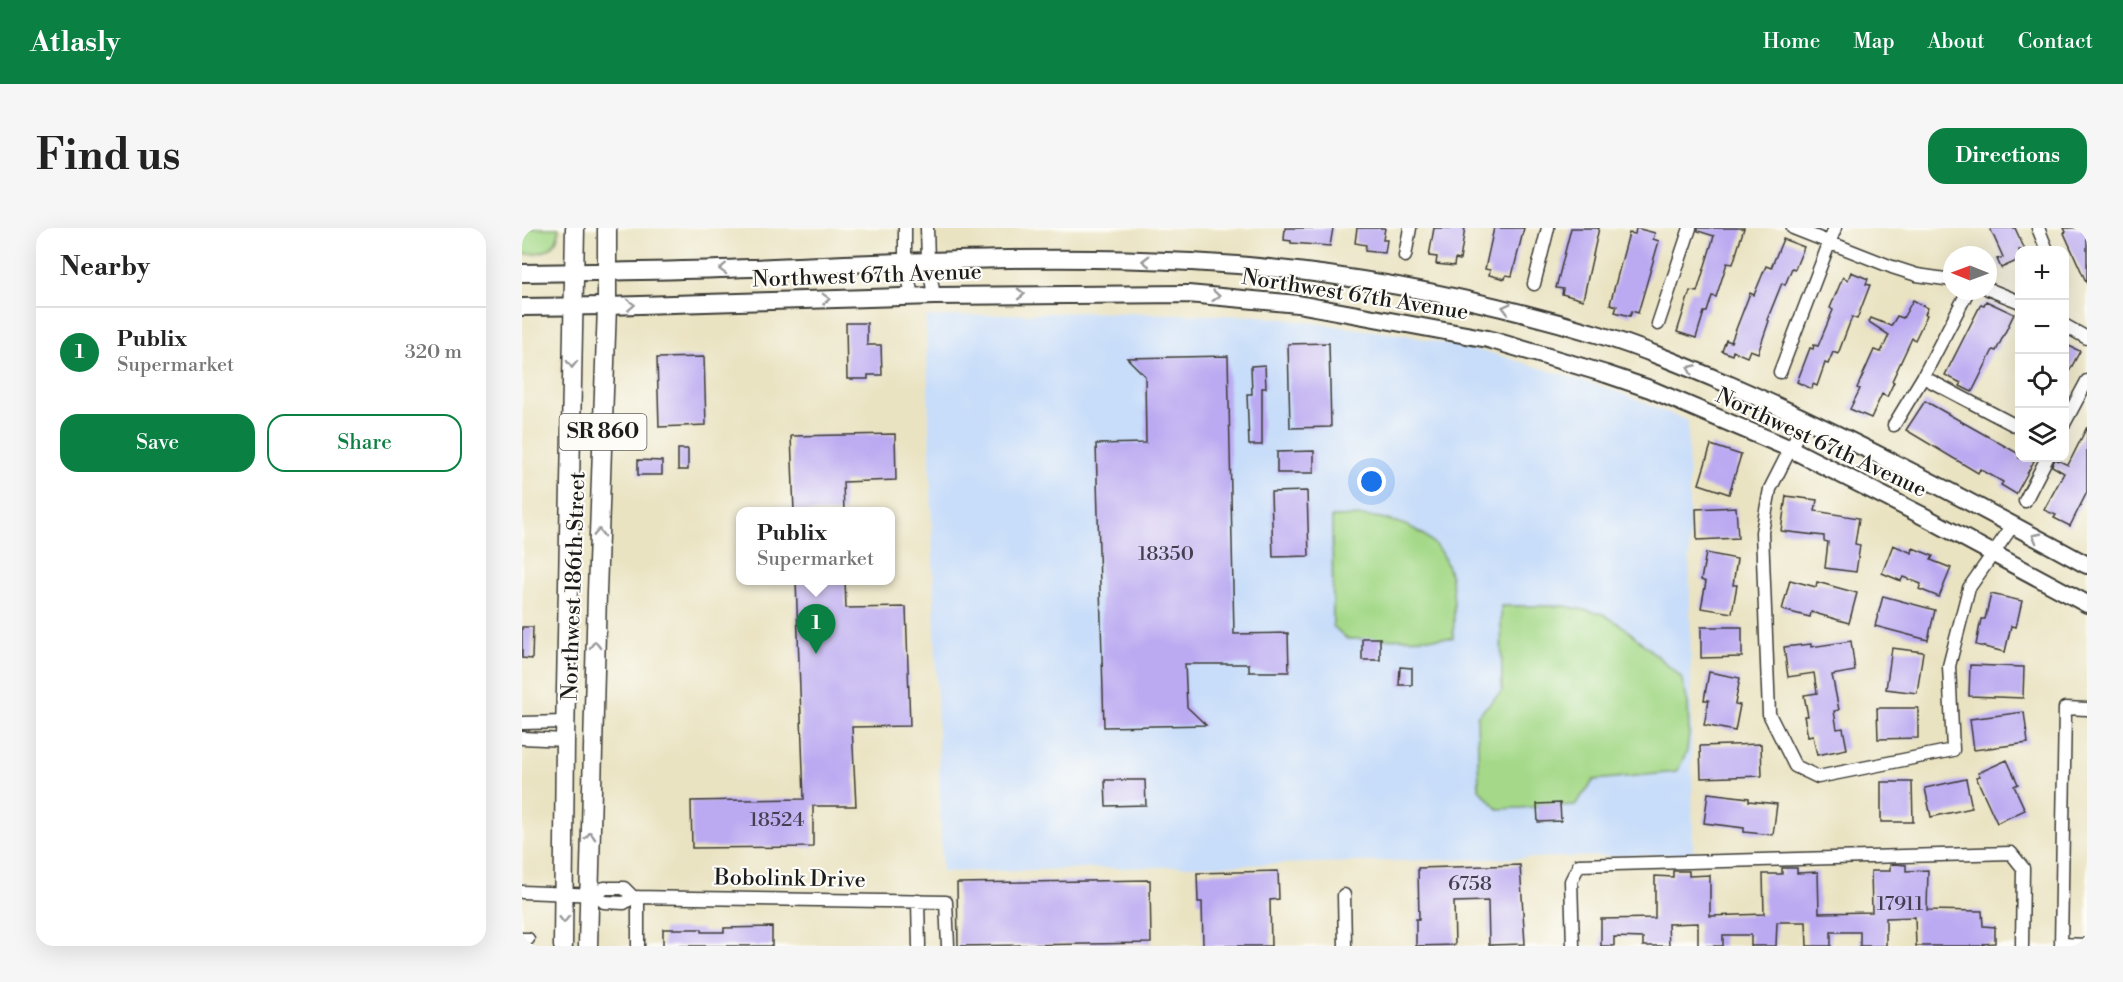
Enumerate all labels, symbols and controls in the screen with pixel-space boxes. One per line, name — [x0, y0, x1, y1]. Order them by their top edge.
text: Atlasly — [30, 25, 120, 60]
text: Home — [1763, 29, 1820, 55]
text: Map — [1853, 29, 1895, 55]
text: About — [1928, 29, 1985, 55]
text: Contact — [2018, 29, 2093, 55]
button: Directions — [1928, 128, 2087, 184]
text: Find us — [36, 130, 180, 183]
north arrow — [1943, 246, 1997, 300]
map controls — [2015, 246, 2069, 462]
button: + — [2015, 246, 2069, 300]
text: Nearby — [60, 251, 150, 283]
one-way arrow — [1142, 255, 1151, 267]
street label: Northwest 67th Avenue — [752, 259, 982, 293]
one-way arrow — [718, 262, 727, 275]
street label: Northwest 67th Avenue — [1240, 264, 1470, 326]
one-way arrow — [1016, 288, 1025, 300]
one-way arrow — [1211, 289, 1220, 302]
one-way arrow — [821, 293, 830, 305]
one-way arrow — [626, 299, 635, 312]
button: − — [2015, 300, 2069, 354]
one-way arrow — [1501, 303, 1511, 316]
text: Publix — [117, 326, 187, 353]
text: 1 — [75, 340, 84, 365]
text: 320 m — [405, 340, 462, 365]
text: Supermarket — [117, 353, 234, 378]
button: locate — [2015, 354, 2069, 408]
one-way arrow — [565, 360, 578, 369]
one-way arrow — [1686, 364, 1697, 376]
street label: Northwest 67th Avenue — [1711, 382, 1931, 504]
button: layers — [2015, 408, 2069, 462]
button: Save — [60, 414, 255, 472]
button: Share — [267, 414, 462, 472]
road number: SR 860 — [560, 414, 646, 450]
your location — [1357, 467, 1386, 496]
street label: Northwest 186th Street — [557, 471, 591, 701]
popup — [736, 507, 895, 585]
text: Publix — [757, 520, 827, 547]
one-way arrow — [592, 529, 605, 538]
one-way arrow — [2031, 533, 2042, 544]
house number: 18350 — [1138, 542, 1194, 567]
text: Supermarket — [757, 547, 874, 572]
pin: 1 — [796, 604, 836, 654]
one-way arrow — [589, 640, 602, 649]
house number: 18524 — [750, 808, 805, 833]
one-way arrow — [584, 831, 597, 840]
street label: Bobolink Drive — [713, 864, 866, 894]
house number: 6758 — [1448, 872, 1492, 897]
house number: 17911 — [1877, 892, 1924, 917]
one-way arrow — [558, 915, 570, 924]

